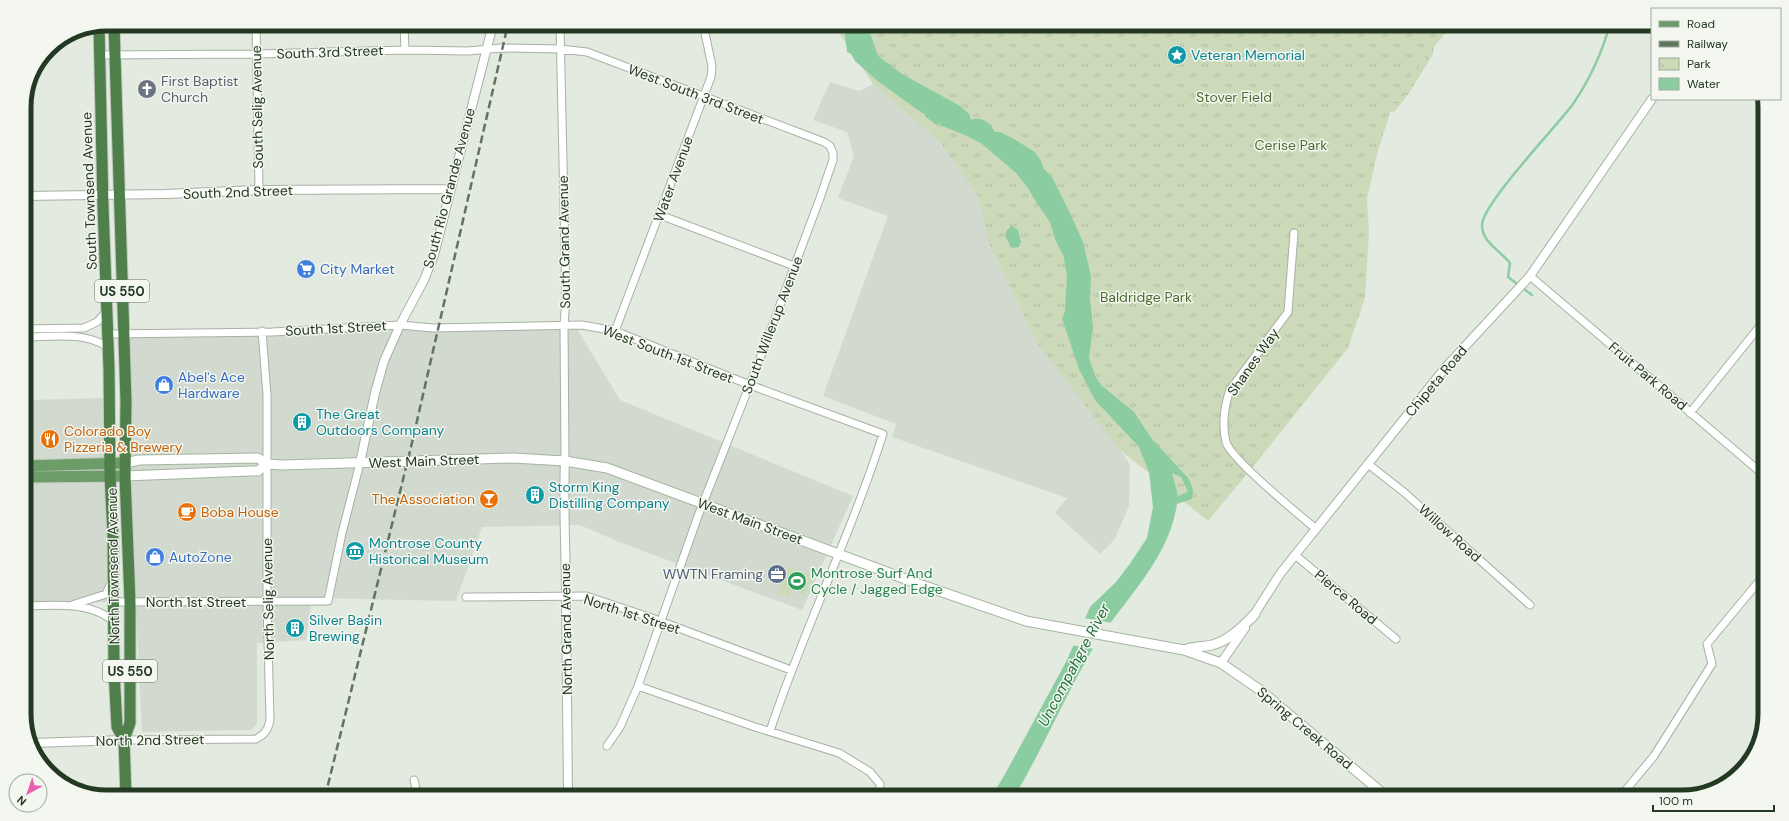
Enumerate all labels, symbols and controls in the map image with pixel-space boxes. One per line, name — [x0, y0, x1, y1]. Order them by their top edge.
legend — [1651, 8, 1781, 100]
text: Road — [1687, 16, 1715, 32]
text: Railway — [1687, 36, 1728, 52]
street label: South 3rd Street — [276, 41, 384, 63]
place icon: Veteran Memorial — [1166, 44, 1188, 66]
street label: South Selig Avenue — [247, 45, 267, 169]
place label: Veteran Memorial — [1191, 46, 1305, 64]
text: Park — [1687, 56, 1711, 72]
street label: West South 3rd Street — [626, 60, 766, 128]
place label: First Baptist Church — [161, 72, 239, 106]
text: Water — [1687, 76, 1721, 92]
church icon: First Baptist Church — [136, 78, 158, 100]
park label: Stover Field — [1196, 88, 1272, 106]
street label: South Rio Grande Avenue — [419, 106, 479, 270]
street label: South Townsend Avenue — [77, 112, 101, 270]
street label: Water Avenue — [649, 134, 697, 224]
park label: Cerise Park — [1255, 136, 1327, 154]
street label: South Grand Avenue — [554, 175, 574, 309]
street label: South 2nd Street — [183, 181, 293, 203]
street label: South Willerup Avenue — [737, 254, 807, 396]
supermarket icon: City Market — [295, 258, 317, 280]
place label: City Market — [320, 260, 395, 278]
road number: US 550 — [95, 280, 149, 302]
park label: Baldridge Park — [1100, 288, 1192, 306]
street label: South 1st Street — [285, 316, 387, 340]
street label: West South 1st Street — [600, 321, 736, 387]
street label: Shanes Way — [1223, 324, 1283, 399]
street label: Fruit Park Road — [1605, 338, 1691, 414]
street label: Chipeta Road — [1401, 342, 1471, 420]
place label: Abel's Ace Hardware — [178, 368, 245, 402]
shop icon: Abel's Ace Hardware — [153, 374, 175, 396]
place label: The Great Outdoors Company — [316, 405, 444, 439]
building icon: The Great Outdoors Company — [291, 411, 313, 433]
place label: Colorado Boy Pizzeria & Brewery — [64, 422, 183, 456]
restaurant icon: Colorado Boy Pizzeria & Brewery — [39, 428, 61, 450]
street label: West Main Street — [368, 450, 480, 472]
place label: Storm King Distilling Company — [549, 478, 670, 512]
building icon: Storm King Distilling Company — [524, 484, 546, 506]
street label: North Townsend Avenue — [103, 487, 123, 645]
bar icon: The Association — [478, 488, 500, 510]
place label: The Association — [372, 490, 475, 508]
street label: West Main Street — [695, 494, 805, 548]
street label: Willow Road — [1415, 500, 1485, 566]
cafe icon: Boba House — [176, 501, 198, 523]
place label: Boba House — [201, 503, 279, 521]
place label: Montrose County Historical Museum — [369, 534, 489, 568]
street label: North Selig Avenue — [258, 538, 278, 660]
museum icon: Montrose County Historical Museum — [344, 540, 366, 562]
shop icon: AutoZone — [144, 546, 166, 568]
place label: AutoZone — [169, 548, 232, 566]
street label: North Grand Avenue — [556, 563, 576, 695]
office icon: WWTN Framing — [766, 563, 788, 585]
place label: Montrose Surf And Cycle / Jagged Edge — [811, 564, 943, 598]
place label: WWTN Framing — [663, 565, 763, 583]
street label: Pierce Road — [1311, 565, 1381, 629]
sports icon: Montrose Surf And Cycle / Jagged Edge — [786, 570, 808, 592]
street label: North 1st Street — [581, 590, 683, 638]
street label: North 1st Street — [146, 593, 246, 611]
water label: Uncompahgre River — [1033, 600, 1115, 730]
place label: Silver Basin Brewing — [309, 611, 382, 645]
building icon: Silver Basin Brewing — [284, 617, 306, 639]
road number: US 550 — [103, 660, 157, 682]
street label: Spring Creek Road — [1254, 683, 1356, 773]
street label: North 2nd Street — [95, 730, 205, 750]
north arrow — [8, 773, 48, 813]
scale bar — [1653, 787, 1774, 813]
text: N — [14, 793, 29, 809]
text: 100 m — [1659, 793, 1693, 809]

